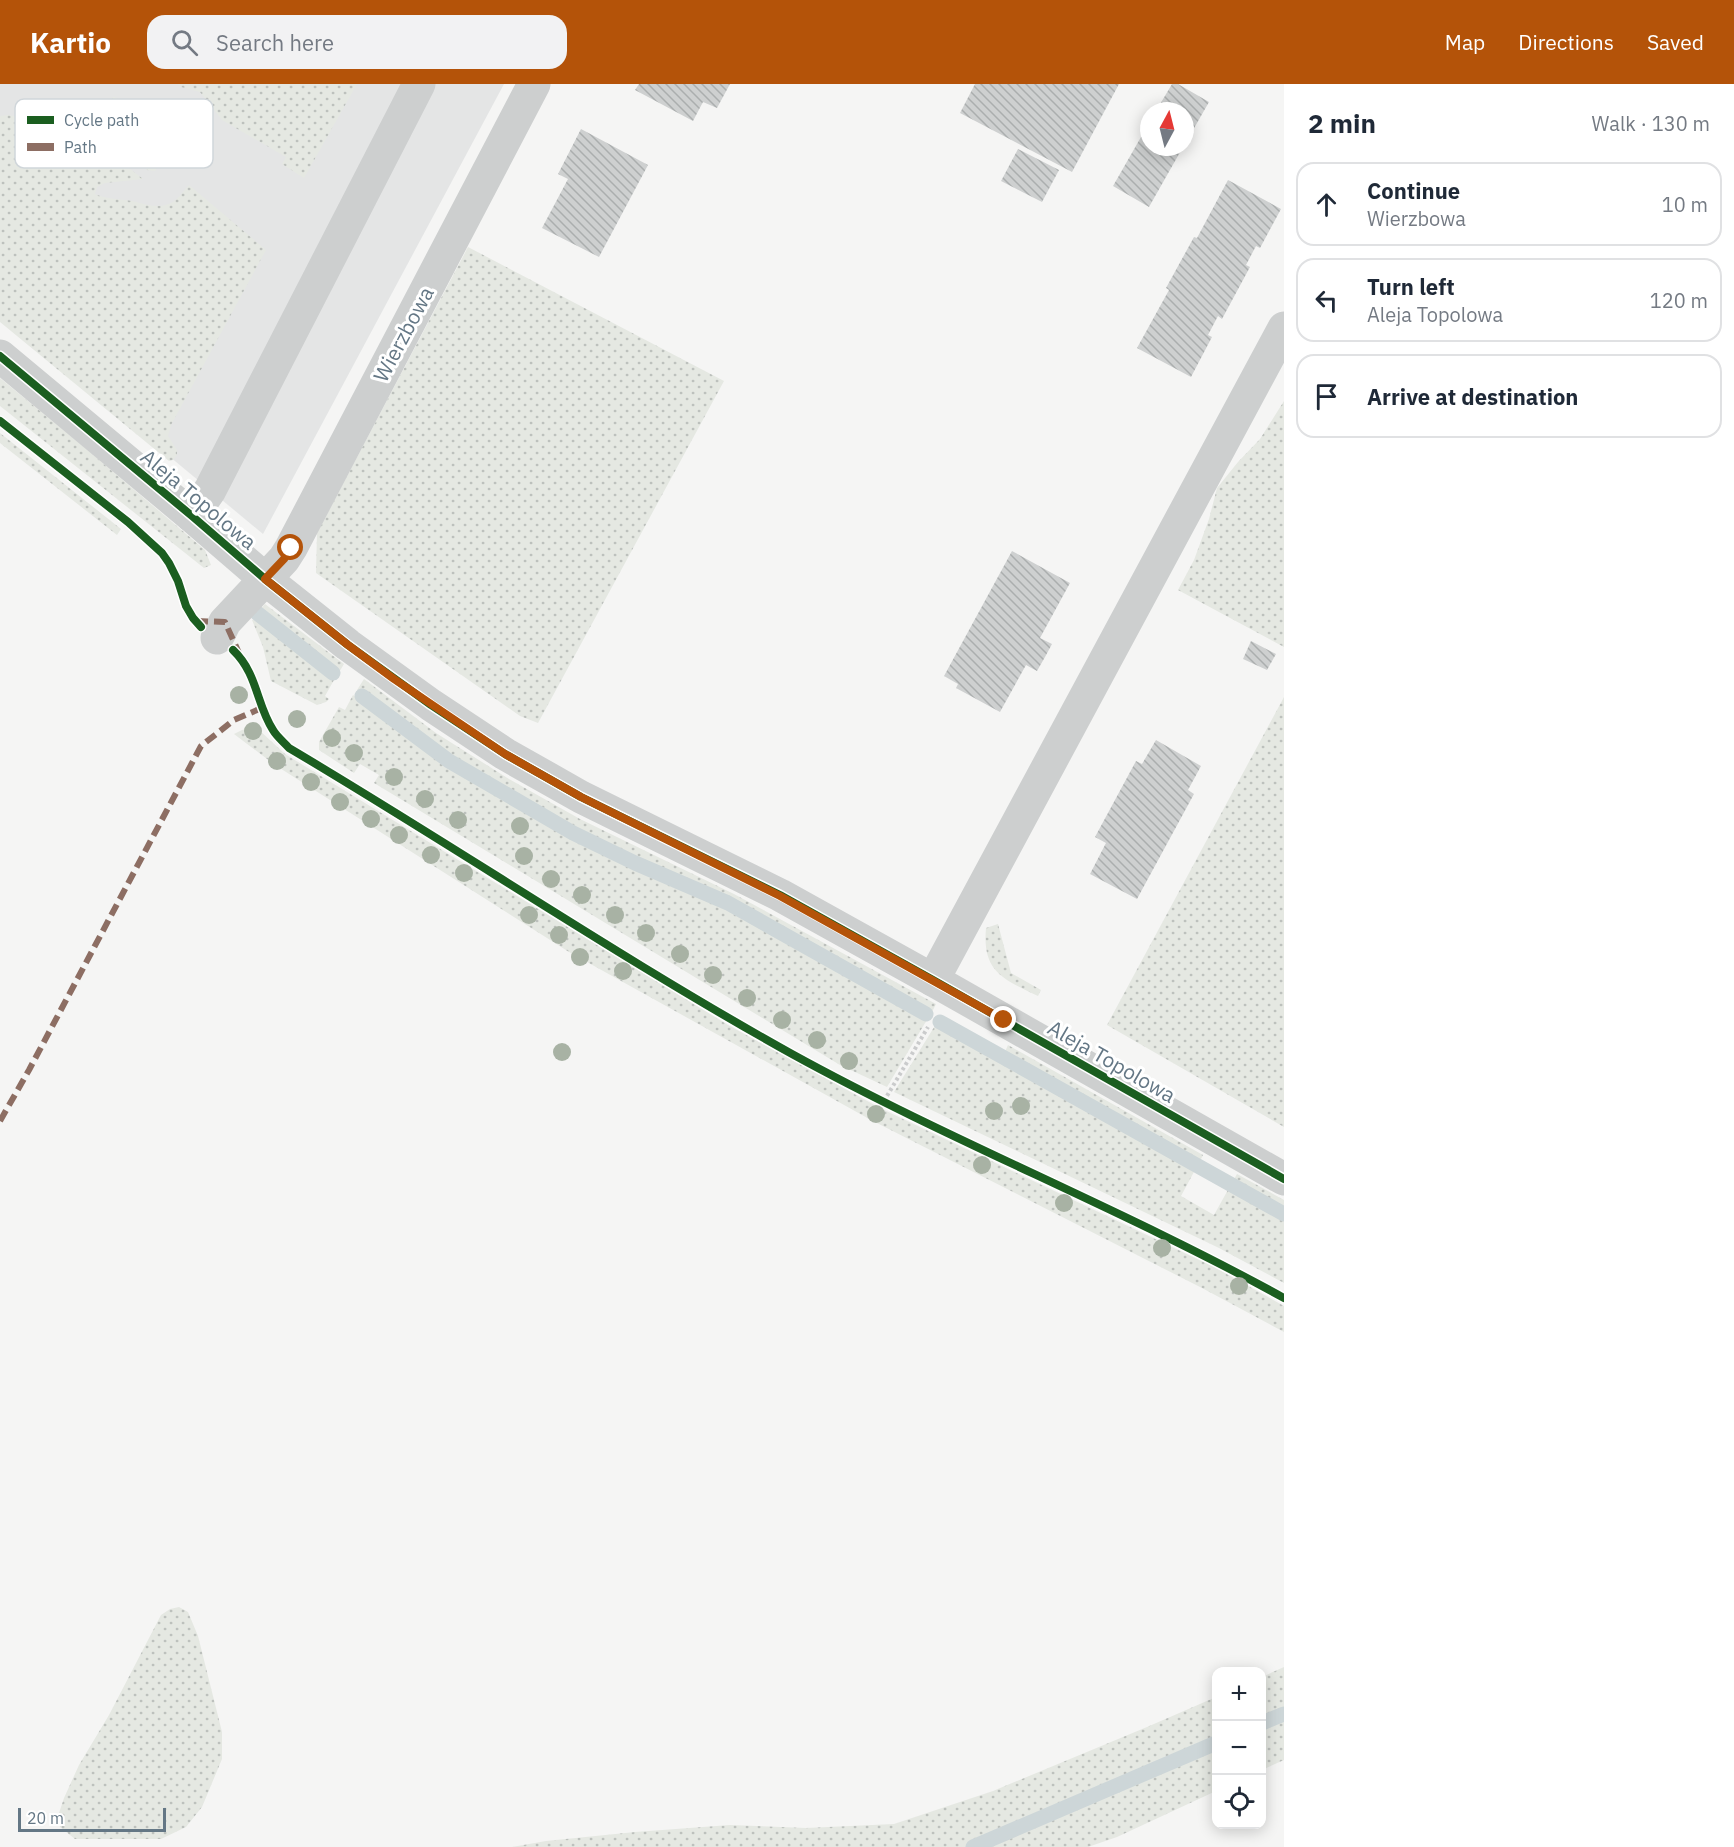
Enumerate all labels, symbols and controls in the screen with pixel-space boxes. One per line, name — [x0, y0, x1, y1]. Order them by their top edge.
search box — [147, 15, 567, 69]
text: Kartio — [30, 24, 111, 61]
icon: search — [168, 26, 201, 59]
text: Search here — [216, 28, 334, 57]
text: Map — [1445, 28, 1485, 56]
text: Directions — [1518, 28, 1614, 56]
text: Saved — [1647, 28, 1704, 56]
legend — [15, 99, 213, 168]
north arrow — [1140, 102, 1194, 156]
text: 2 min — [1308, 106, 1376, 140]
text: Cycle path — [64, 110, 139, 130]
text: Walk · 130 m — [1592, 110, 1710, 137]
text: Path — [64, 137, 97, 157]
text: Continue — [1367, 176, 1460, 205]
icon: ahead — [1310, 188, 1343, 221]
text: 10 m — [1662, 191, 1708, 218]
text: Wierzbowa — [1367, 205, 1466, 232]
text: Turn left — [1367, 272, 1455, 301]
street label: Wierzbowa — [366, 282, 440, 386]
icon: left — [1310, 284, 1343, 317]
text: 120 m — [1650, 287, 1708, 314]
text: Aleja Topolowa — [1367, 301, 1503, 328]
icon: arrive — [1310, 380, 1343, 413]
text: Arrive at destination — [1367, 382, 1578, 411]
street label: Aleja Topolowa — [135, 442, 263, 556]
route start — [277, 534, 303, 560]
route end — [990, 1006, 1016, 1032]
street label: Aleja Topolowa — [1043, 1013, 1181, 1109]
map controls — [1212, 1667, 1266, 1829]
button: + — [1212, 1667, 1266, 1721]
button: − — [1212, 1721, 1266, 1775]
button: locate — [1212, 1775, 1266, 1829]
scale bar — [18, 1805, 166, 1832]
text: 20 m — [27, 1808, 64, 1828]

